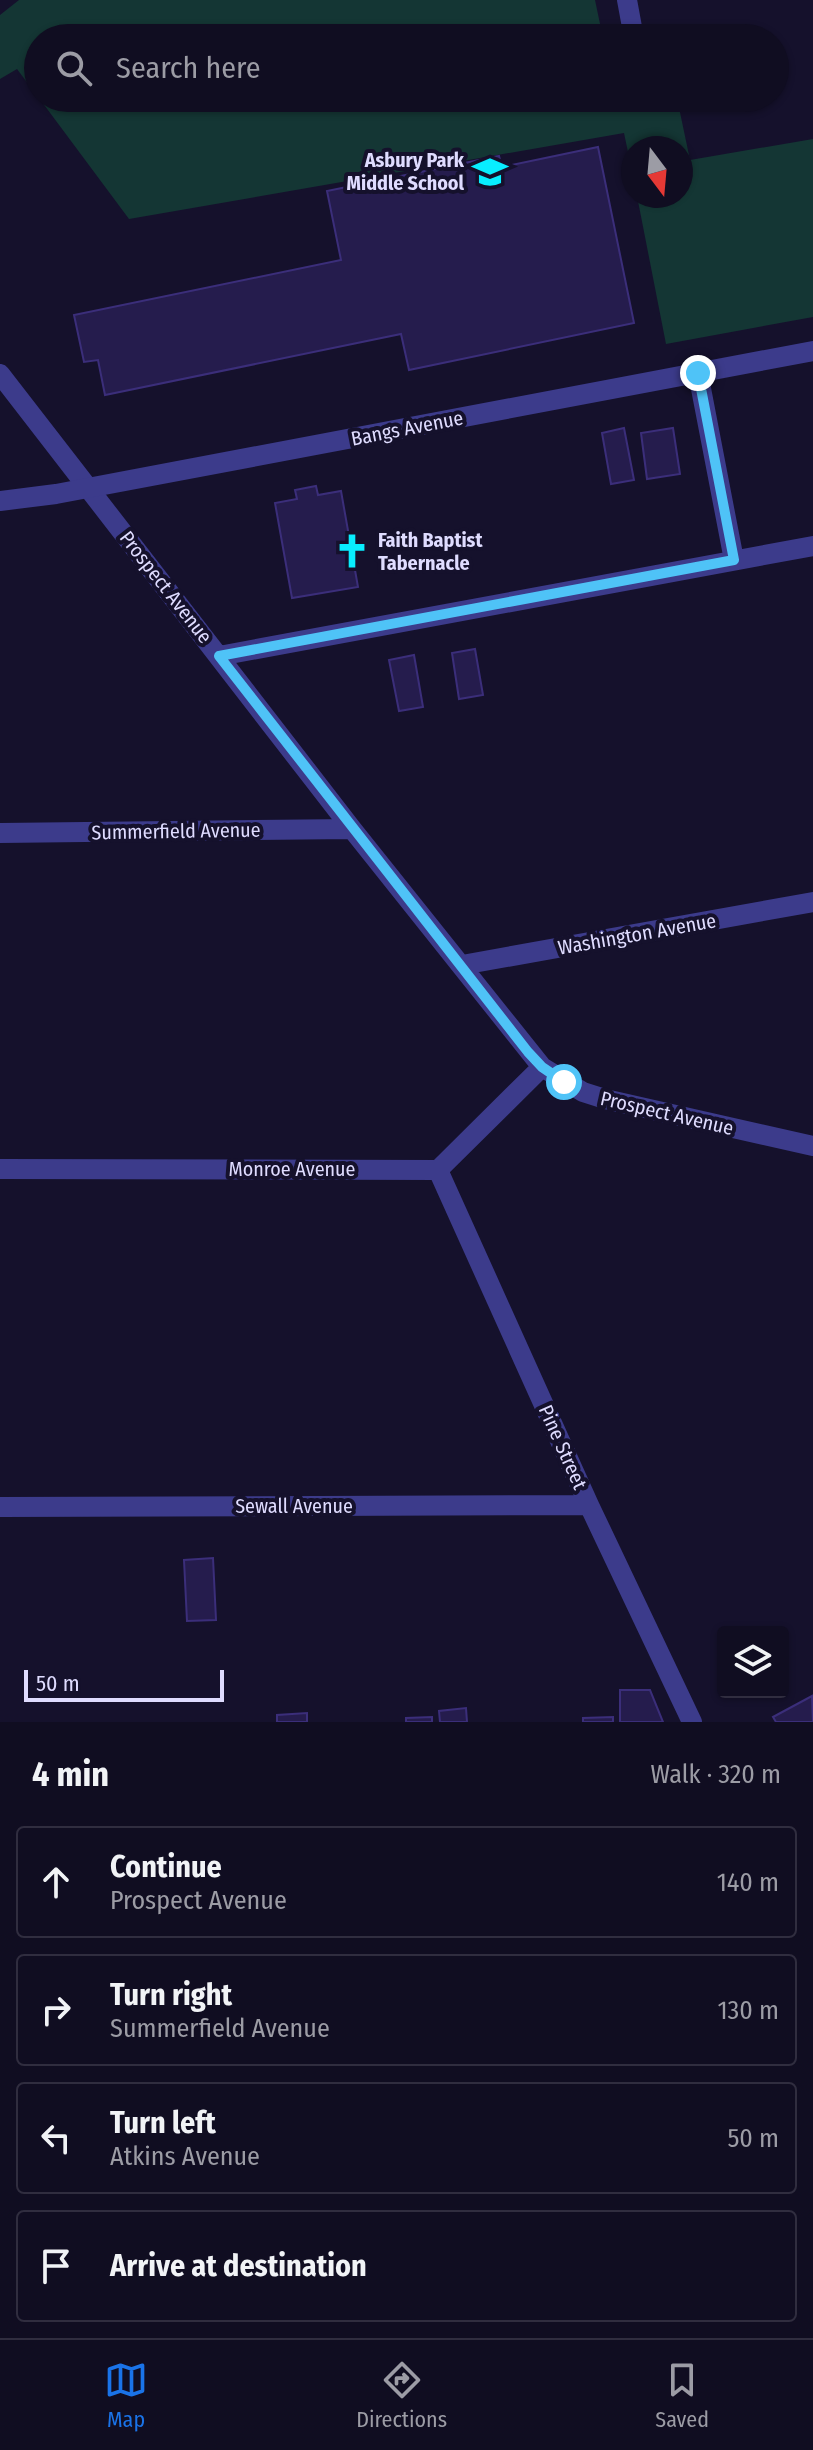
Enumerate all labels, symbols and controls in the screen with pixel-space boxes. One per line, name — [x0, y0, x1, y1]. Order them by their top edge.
search box — [24, 24, 789, 112]
icon: search — [52, 46, 96, 90]
text: Search here — [116, 50, 261, 86]
north arrow — [621, 136, 693, 208]
place label: Asbury Park Middle School — [347, 148, 465, 195]
school or university icon: Asbury Park Middle School — [471, 153, 509, 191]
route end — [680, 355, 716, 391]
street label: Bangs Avenue — [349, 405, 465, 451]
street label: Prospect Avenue — [115, 526, 217, 648]
place label: Faith Baptist Tabernacle — [378, 528, 483, 575]
church icon: Faith Baptist Tabernacle — [333, 532, 371, 570]
street label: Summerfield Avenue — [91, 818, 261, 844]
street label: Washington Avenue — [556, 908, 718, 960]
route start — [546, 1064, 582, 1100]
street label: Prospect Avenue — [598, 1086, 736, 1140]
street label: Monroe Avenue — [229, 1157, 355, 1181]
street label: Pine Street — [534, 1401, 592, 1493]
street label: Sewall Avenue — [235, 1494, 353, 1518]
map controls — [717, 1626, 789, 1698]
button: layers — [717, 1626, 789, 1698]
scale bar — [24, 1666, 224, 1702]
text: 50 m — [36, 1670, 80, 1697]
text: 4 min — [32, 1754, 109, 1795]
text: Walk · 320 m — [650, 1759, 781, 1790]
text: Continue — [110, 1849, 222, 1885]
icon: ahead — [34, 1860, 78, 1904]
text: 140 m — [717, 1867, 779, 1898]
text: Prospect Avenue — [110, 1885, 287, 1916]
text: Turn right — [110, 1977, 232, 2013]
icon: right — [34, 1988, 78, 2032]
text: 130 m — [717, 1995, 779, 2026]
text: Summerfield Avenue — [110, 2013, 330, 2044]
text: Turn left — [110, 2105, 216, 2141]
icon: left — [34, 2116, 78, 2160]
text: 50 m — [727, 2123, 779, 2154]
text: Atkins Avenue — [110, 2141, 260, 2172]
icon: arrive — [34, 2244, 78, 2288]
text: Arrive at destination — [110, 2248, 367, 2284]
tab: Map — [104, 2358, 148, 2433]
tab: Directions — [356, 2358, 447, 2433]
tab: Saved — [655, 2358, 709, 2433]

